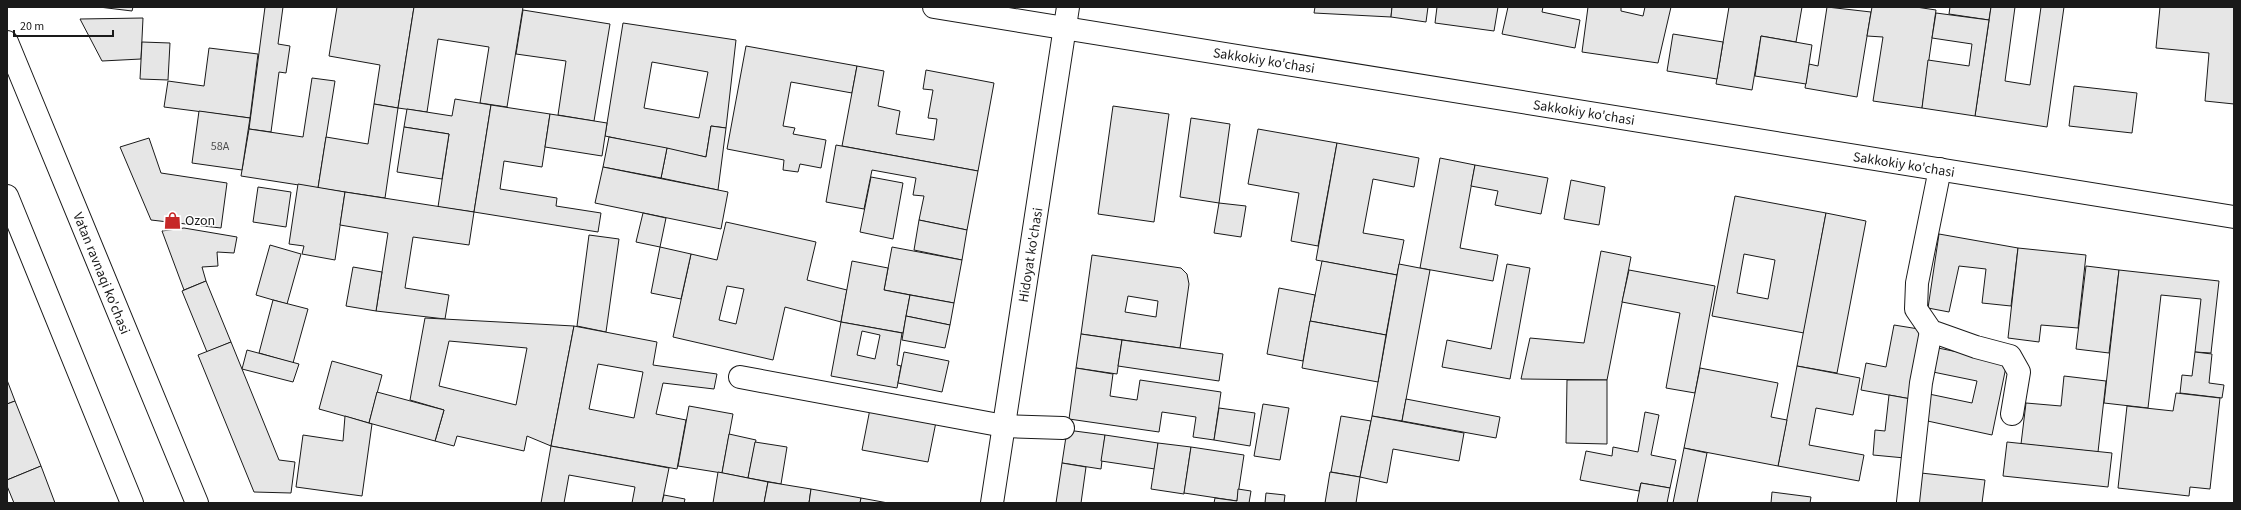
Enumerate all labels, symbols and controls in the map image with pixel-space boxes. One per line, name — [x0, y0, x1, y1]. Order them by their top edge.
scale bar — [14, 12, 113, 38]
text: 20 m — [20, 18, 44, 35]
street label: Sakkokiy ko'chasi — [1212, 43, 1316, 79]
street label: Sakkokiy ko'chasi — [1532, 95, 1636, 131]
house number: 58А — [211, 138, 230, 155]
street label: Sakkokiy ko'chasi — [1852, 147, 1956, 183]
street label: Hidoyat ko'chasi — [1014, 206, 1048, 304]
street label: Vatan ravnaqi ko'chasi — [67, 209, 135, 337]
shop icon: Ozon — [162, 210, 182, 230]
place label: Ozon — [185, 211, 215, 231]

